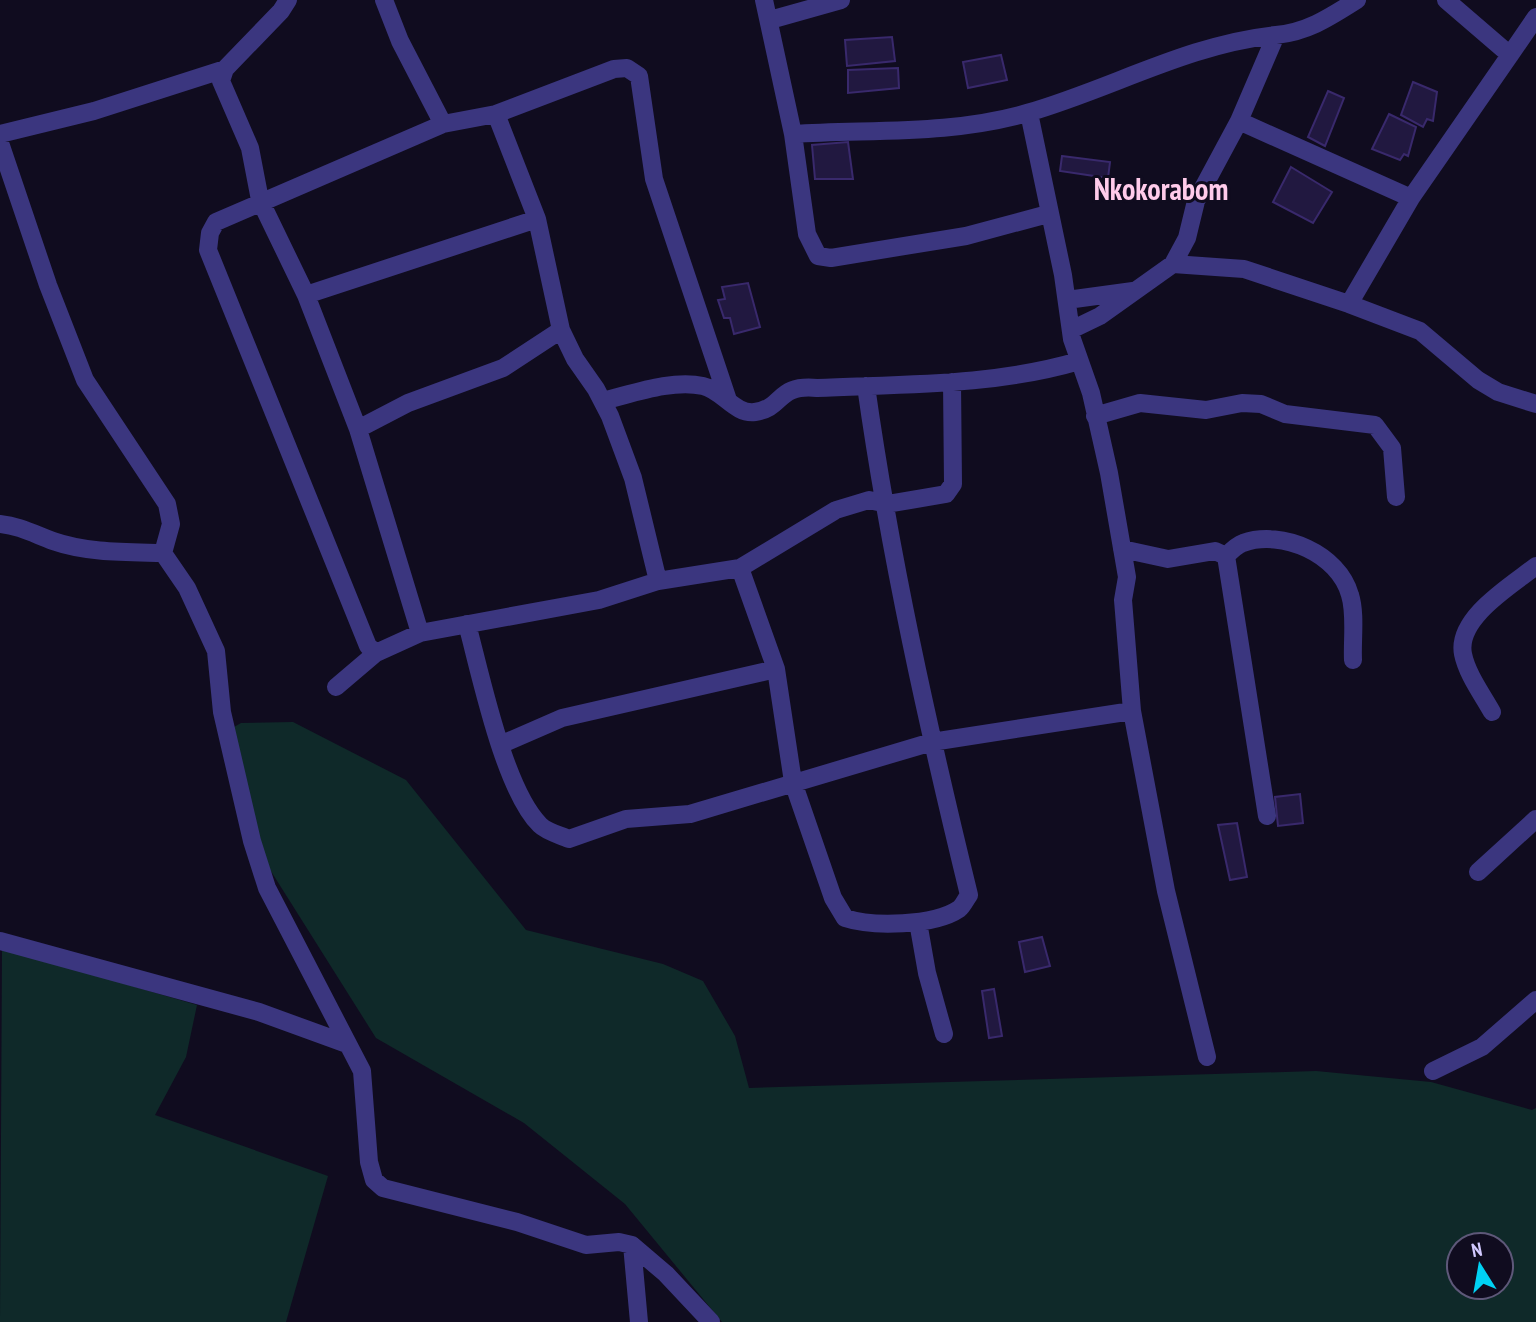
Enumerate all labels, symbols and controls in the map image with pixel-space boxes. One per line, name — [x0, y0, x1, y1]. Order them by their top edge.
district label: Nkokorabom — [1094, 169, 1228, 208]
north arrow — [1445, 1231, 1515, 1301]
text: N — [1469, 1237, 1484, 1262]

